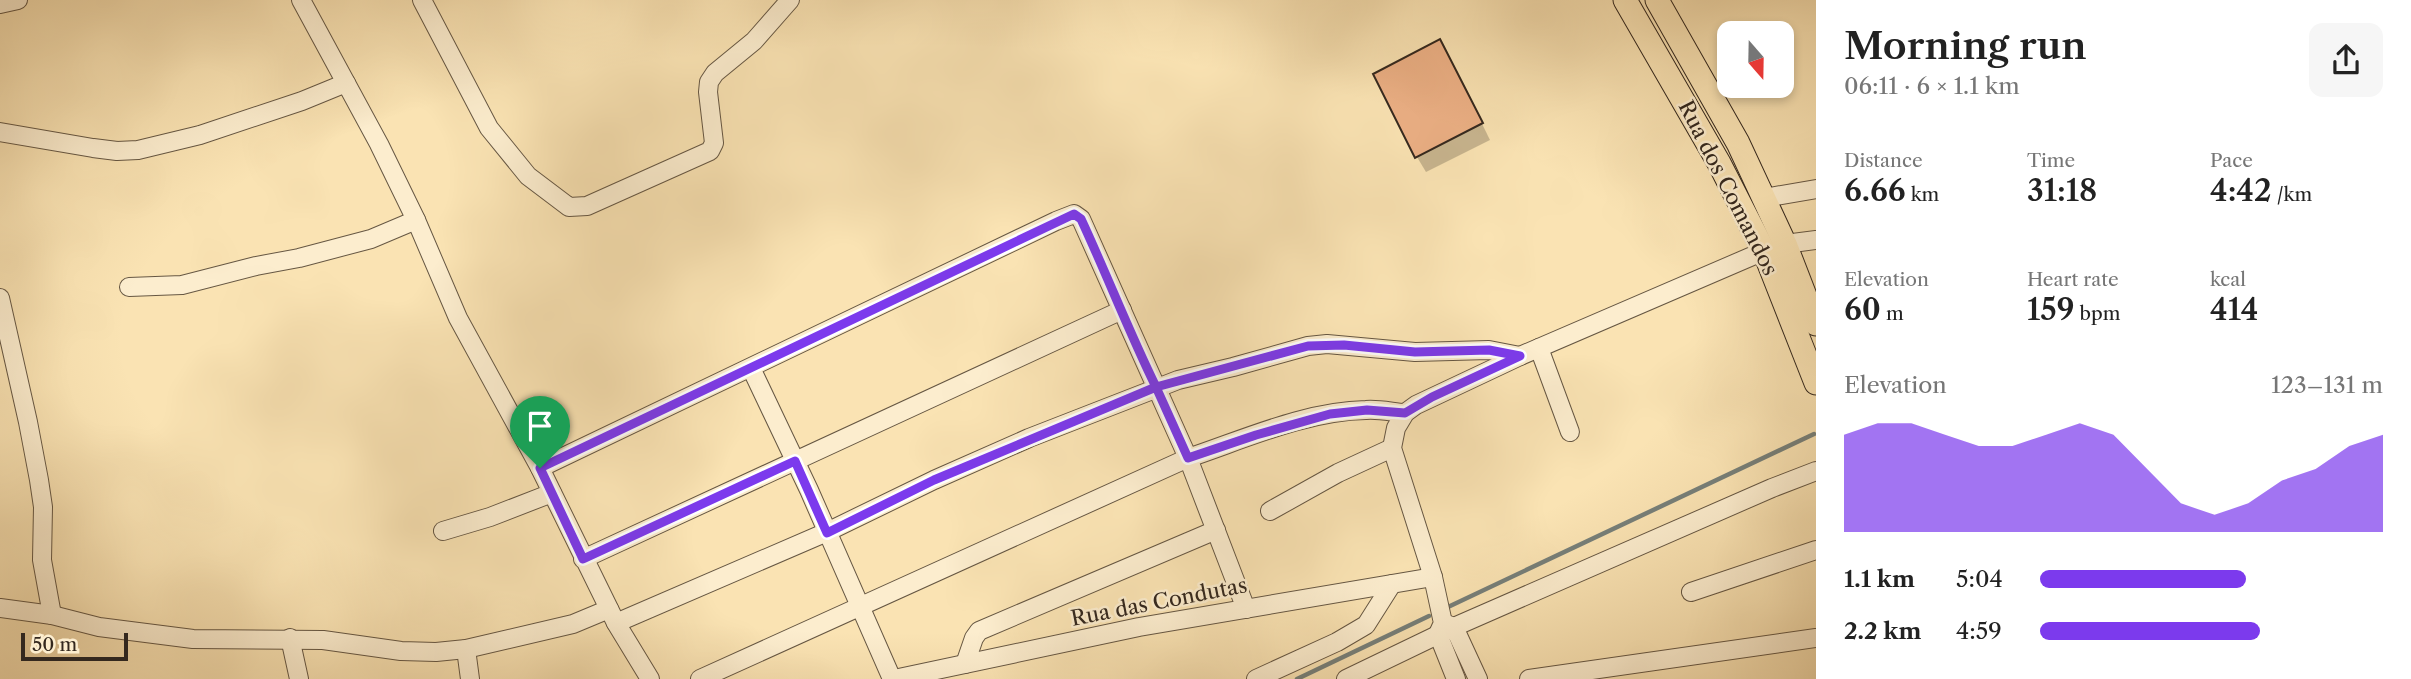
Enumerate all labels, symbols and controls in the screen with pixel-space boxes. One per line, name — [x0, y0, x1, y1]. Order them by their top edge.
north arrow — [1717, 21, 1794, 98]
map controls — [1717, 21, 1794, 98]
text: Morning run — [1844, 22, 2087, 69]
button: share — [2309, 23, 2383, 97]
text: 06:11 · 6 × 1.1 km — [1844, 72, 2020, 100]
street label: Rua dos Comandos — [1674, 96, 1783, 279]
text: Distance — [1844, 149, 1923, 172]
text: Time — [2027, 149, 2075, 172]
text: Pace — [2210, 149, 2253, 172]
text: 6.66 — [1844, 172, 1906, 209]
text: 31:18 — [2027, 172, 2097, 209]
text: 4:42 — [2210, 172, 2272, 209]
text: km — [1906, 183, 1939, 206]
text: /km — [2272, 183, 2312, 206]
text: Elevation — [1844, 268, 1929, 291]
text: Heart rate — [2027, 268, 2119, 291]
text: kcal — [2210, 268, 2246, 291]
text: 60 — [1844, 291, 1881, 328]
text: 159 — [2027, 291, 2074, 328]
text: 414 — [2210, 291, 2258, 328]
text: m — [1881, 302, 1904, 325]
text: bpm — [2074, 302, 2120, 325]
text: Elevation — [1844, 371, 1947, 399]
text: 123–131 m — [2271, 371, 2383, 399]
pin — [510, 396, 570, 468]
icon: arrive — [521, 407, 559, 445]
text: 1.1 km — [1844, 565, 1915, 593]
text: 5:04 — [1956, 565, 2003, 593]
street label: Rua das Condutas — [1069, 572, 1249, 631]
text: 2.2 km — [1844, 617, 1921, 645]
text: 4:59 — [1956, 617, 2002, 645]
scale bar — [21, 630, 128, 662]
text: 50 m — [32, 633, 77, 656]

